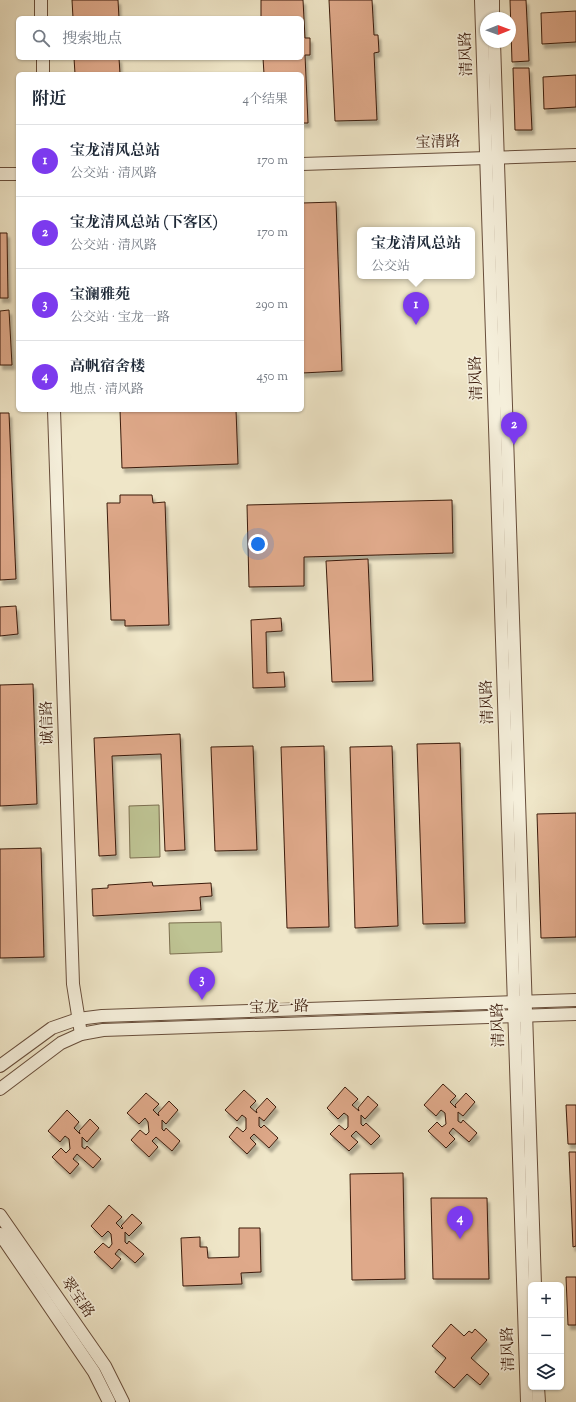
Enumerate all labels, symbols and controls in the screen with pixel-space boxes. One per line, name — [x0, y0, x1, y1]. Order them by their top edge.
north arrow — [480, 12, 516, 48]
search box — [16, 16, 304, 60]
icon: search — [30, 27, 52, 49]
text: 搜索地点 — [62, 29, 122, 50]
street label: 清风路 — [456, 31, 478, 77]
text: 附近 — [32, 88, 66, 112]
text: 4个结果 — [242, 91, 288, 109]
street label: 宝清路 — [415, 132, 461, 154]
text: 宝龙清风总站 — [70, 141, 160, 162]
text: 1 — [43, 152, 47, 170]
text: 170 m — [257, 152, 288, 170]
text: 公交站 · 清风路 — [70, 165, 157, 183]
text: 宝龙清风总站 (下客区) — [70, 213, 218, 234]
text: 2 — [42, 224, 48, 242]
text: 170 m — [257, 224, 288, 242]
popup — [357, 227, 475, 279]
text: 宝龙清风总站 — [371, 234, 461, 255]
text: 公交站 · 清风路 — [70, 237, 157, 255]
text: 公交站 — [371, 258, 410, 276]
text: 宝澜雅苑 — [70, 285, 130, 306]
pin: 1 — [403, 292, 429, 325]
text: 3 — [42, 296, 48, 314]
text: 290 m — [255, 296, 288, 314]
text: 公交站 · 宝龙一路 — [70, 309, 170, 327]
street label: 清风路 — [466, 355, 488, 401]
text: 高帆宿舍楼 — [70, 357, 145, 378]
text: 4 — [42, 368, 48, 386]
text: 450 m — [257, 368, 288, 386]
text: 地点 · 清风路 — [70, 381, 144, 399]
pin: 2 — [501, 412, 527, 445]
your location — [248, 534, 268, 554]
street label: 清风路 — [477, 679, 499, 725]
street label: 诚信路 — [37, 700, 59, 746]
pin: 3 — [189, 967, 215, 1000]
street label: 宝龙一路 — [249, 996, 309, 1020]
street label: 清风路 — [488, 1002, 510, 1048]
pin: 4 — [447, 1206, 473, 1239]
street label: 翠宝路 — [55, 1274, 99, 1322]
map controls — [528, 1282, 564, 1390]
button: + — [528, 1282, 564, 1318]
button: − — [528, 1318, 564, 1354]
street label: 清风路 — [498, 1326, 520, 1372]
button: layers — [528, 1354, 564, 1390]

